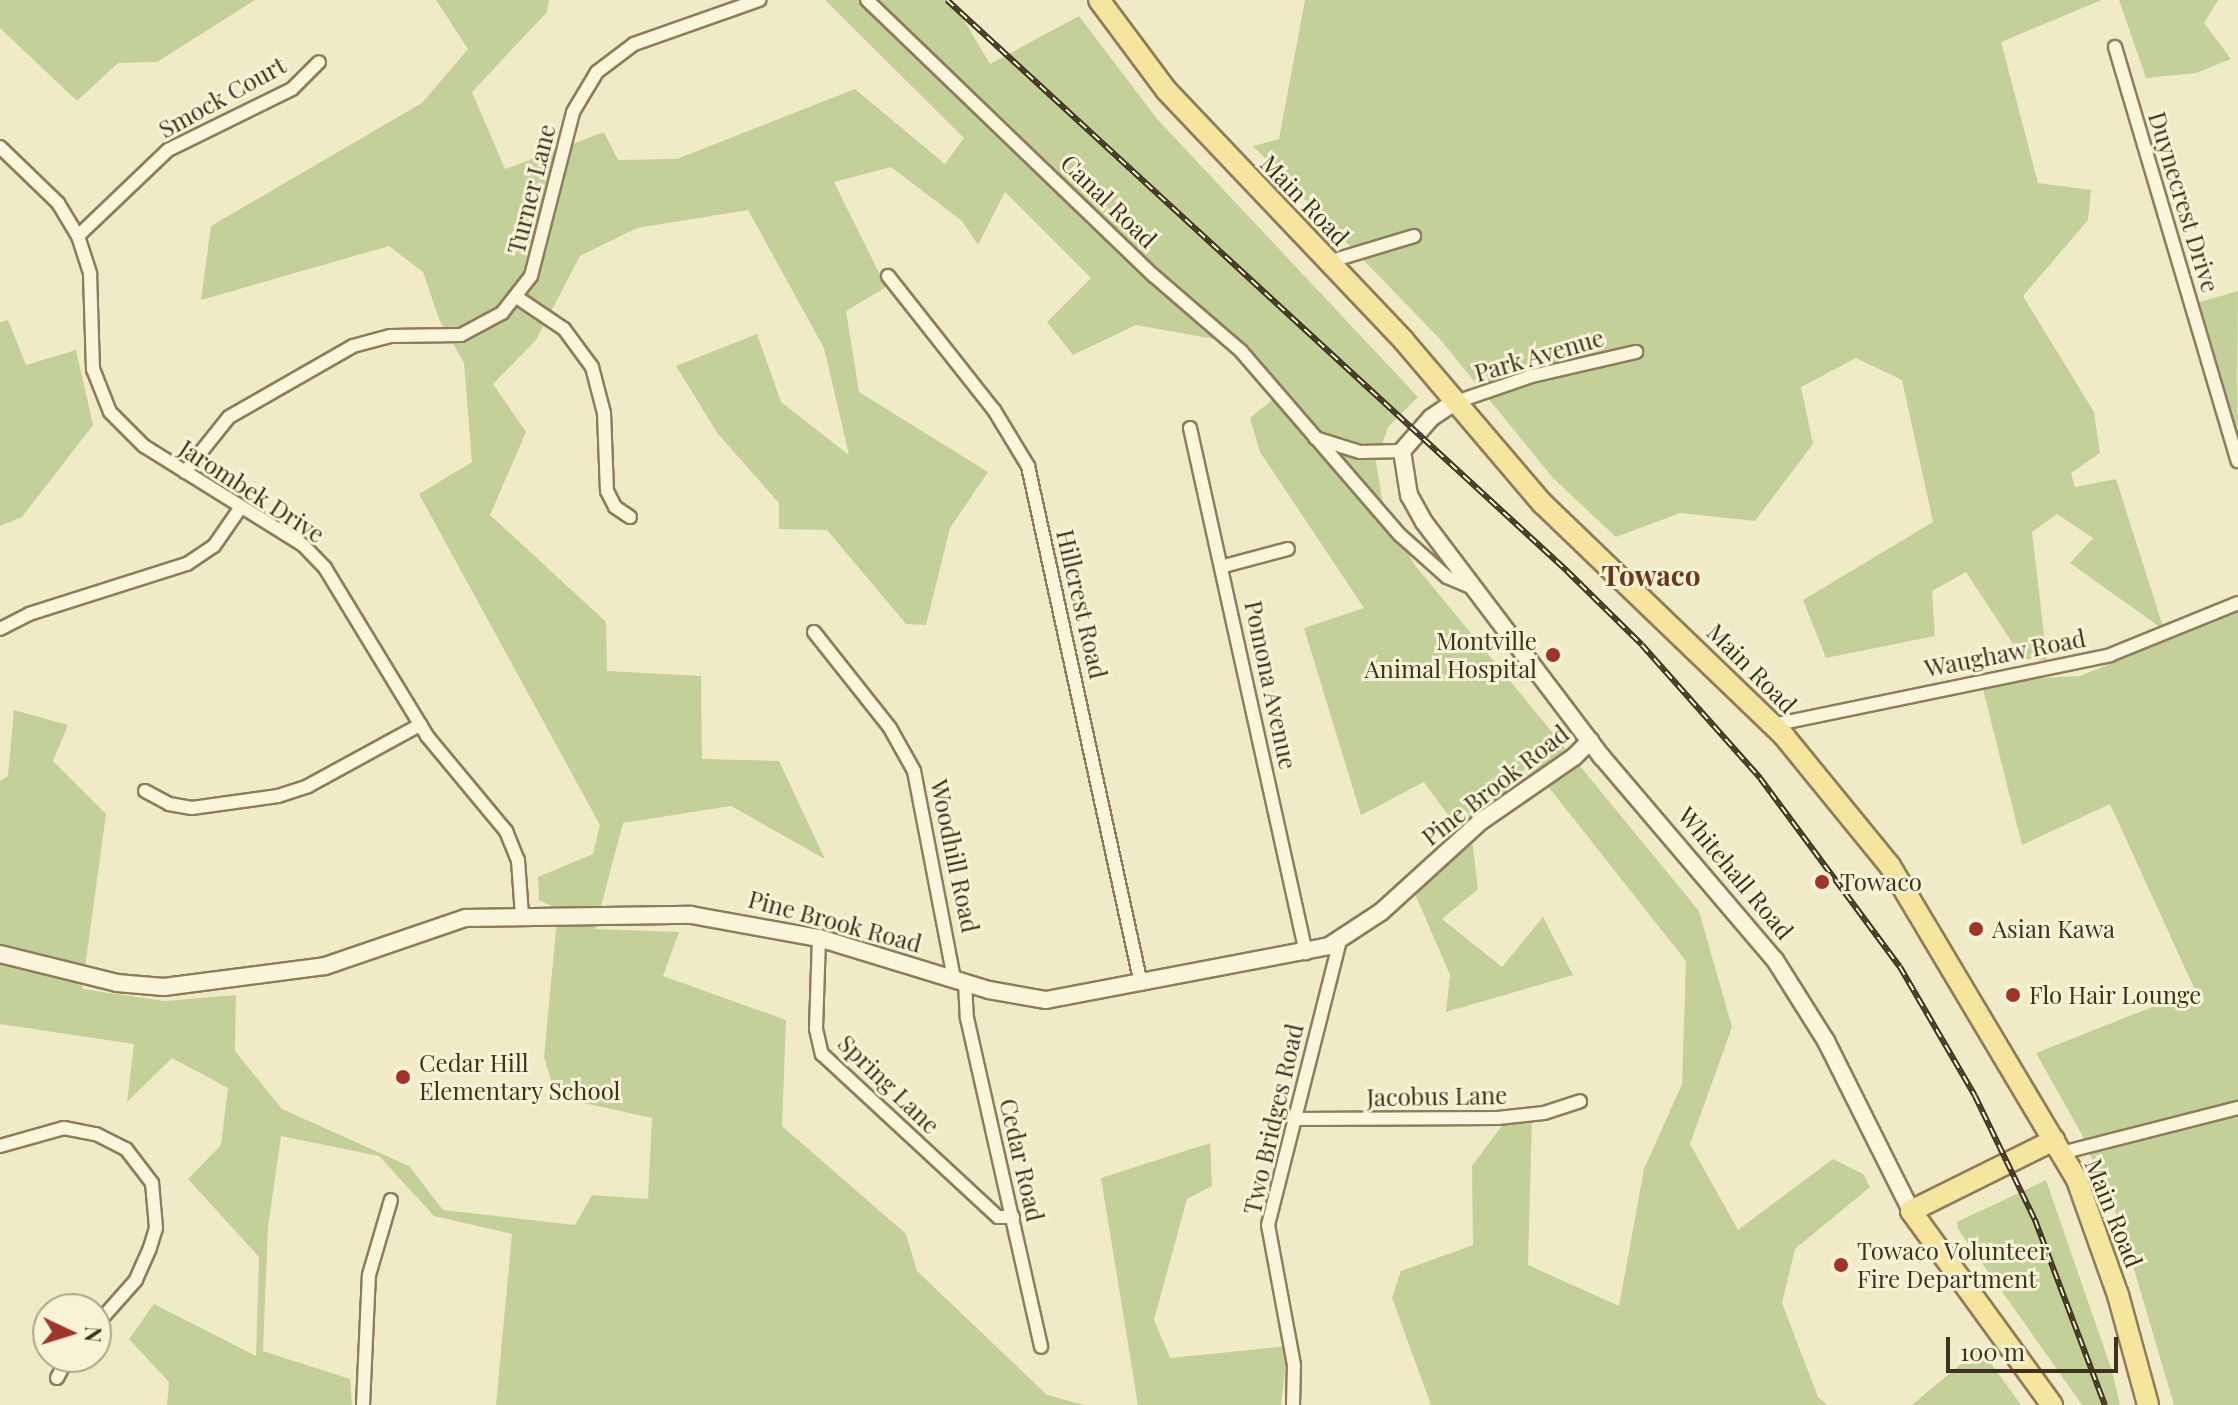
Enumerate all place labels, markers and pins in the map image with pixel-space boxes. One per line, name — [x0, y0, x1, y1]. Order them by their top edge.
place label: Montville Animal Hospital — [1365, 627, 1537, 683]
marker: Montville Animal Hospital — [1544, 646, 1562, 664]
place label: Towaco — [1840, 868, 1922, 896]
marker: Towaco — [1811, 871, 1833, 893]
place label: Asian Kawa — [1992, 915, 2115, 943]
marker: Asian Kawa — [1967, 920, 1985, 938]
place label: Flo Hair Lounge — [2029, 981, 2202, 1009]
marker: Flo Hair Lounge — [2004, 986, 2022, 1004]
place label: Cedar Hill Elementary School — [419, 1049, 621, 1105]
marker: Cedar Hill Elementary School — [394, 1068, 412, 1086]
place label: Towaco Volunteer Fire Department — [1857, 1237, 2050, 1293]
marker: Towaco Volunteer Fire Department — [1832, 1256, 1850, 1274]

